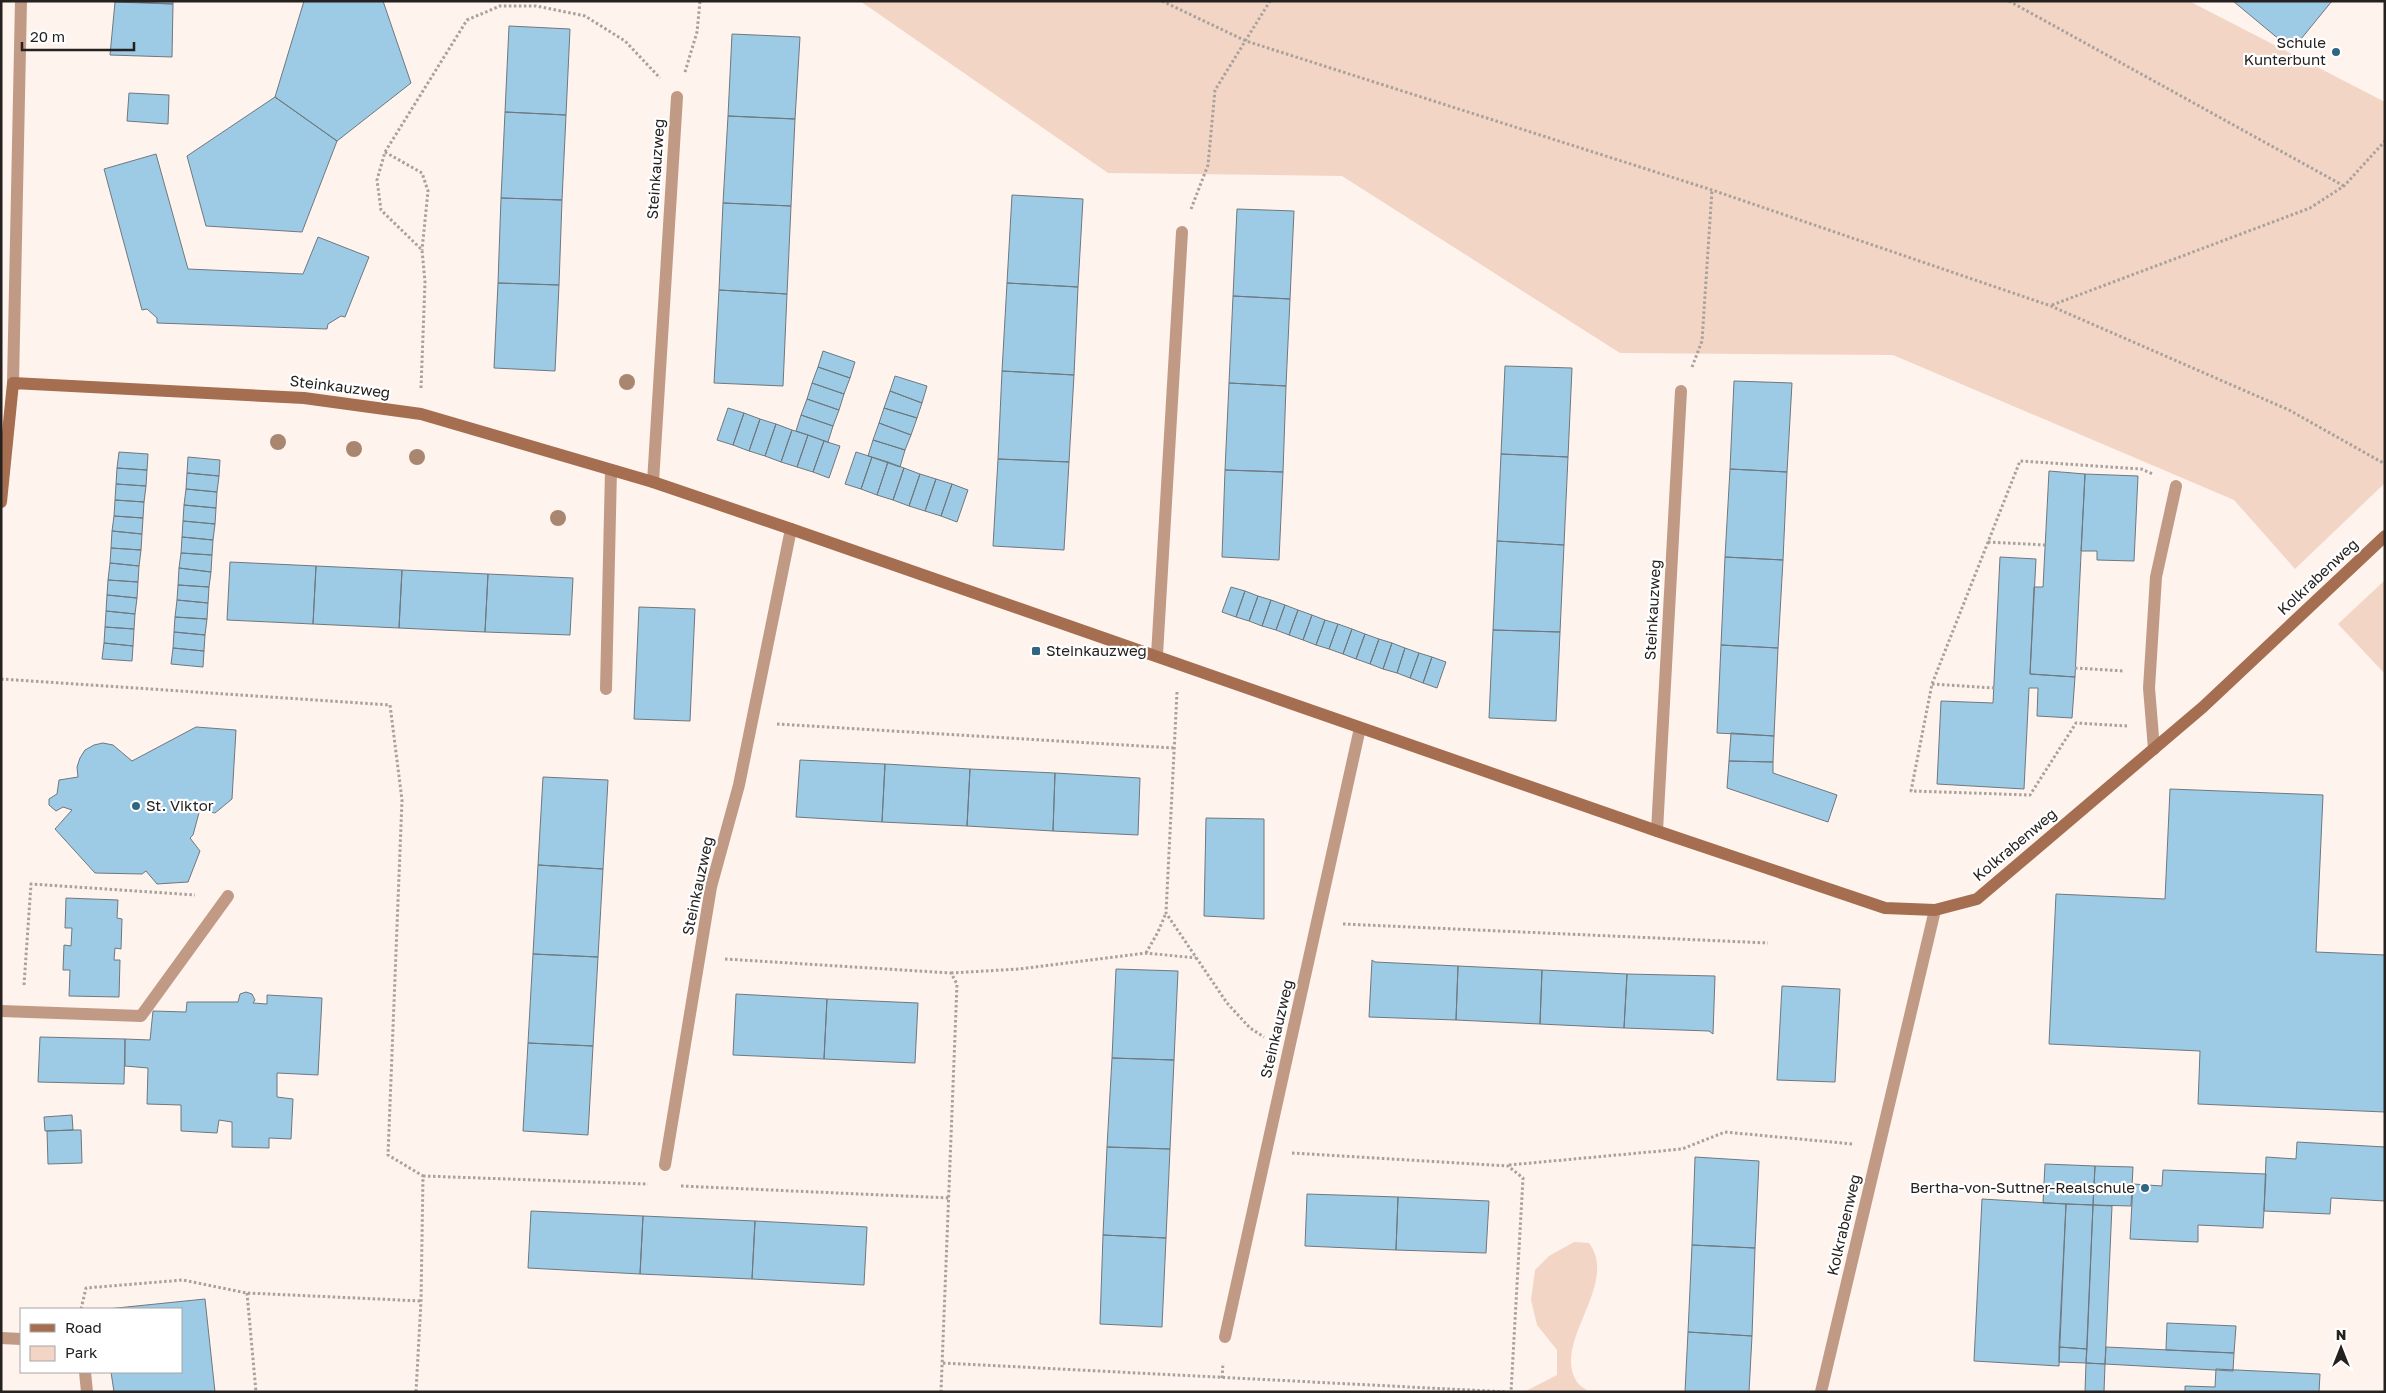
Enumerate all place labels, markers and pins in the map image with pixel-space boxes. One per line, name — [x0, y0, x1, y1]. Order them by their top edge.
place label: Schule Kunterbunt — [2244, 33, 2326, 68]
marker: Schule Kunterbunt — [2330, 46, 2342, 58]
place label: Steinkauzweg — [1046, 641, 1147, 659]
marker: Steinkauzweg — [1030, 645, 1042, 657]
place label: St. Viktor — [146, 796, 214, 814]
marker: St. Viktor — [130, 800, 142, 812]
place label: Bertha-von-Suttner-Realschule — [1910, 1178, 2135, 1196]
marker: Bertha-von-Suttner-Realschule — [2139, 1182, 2151, 1194]

